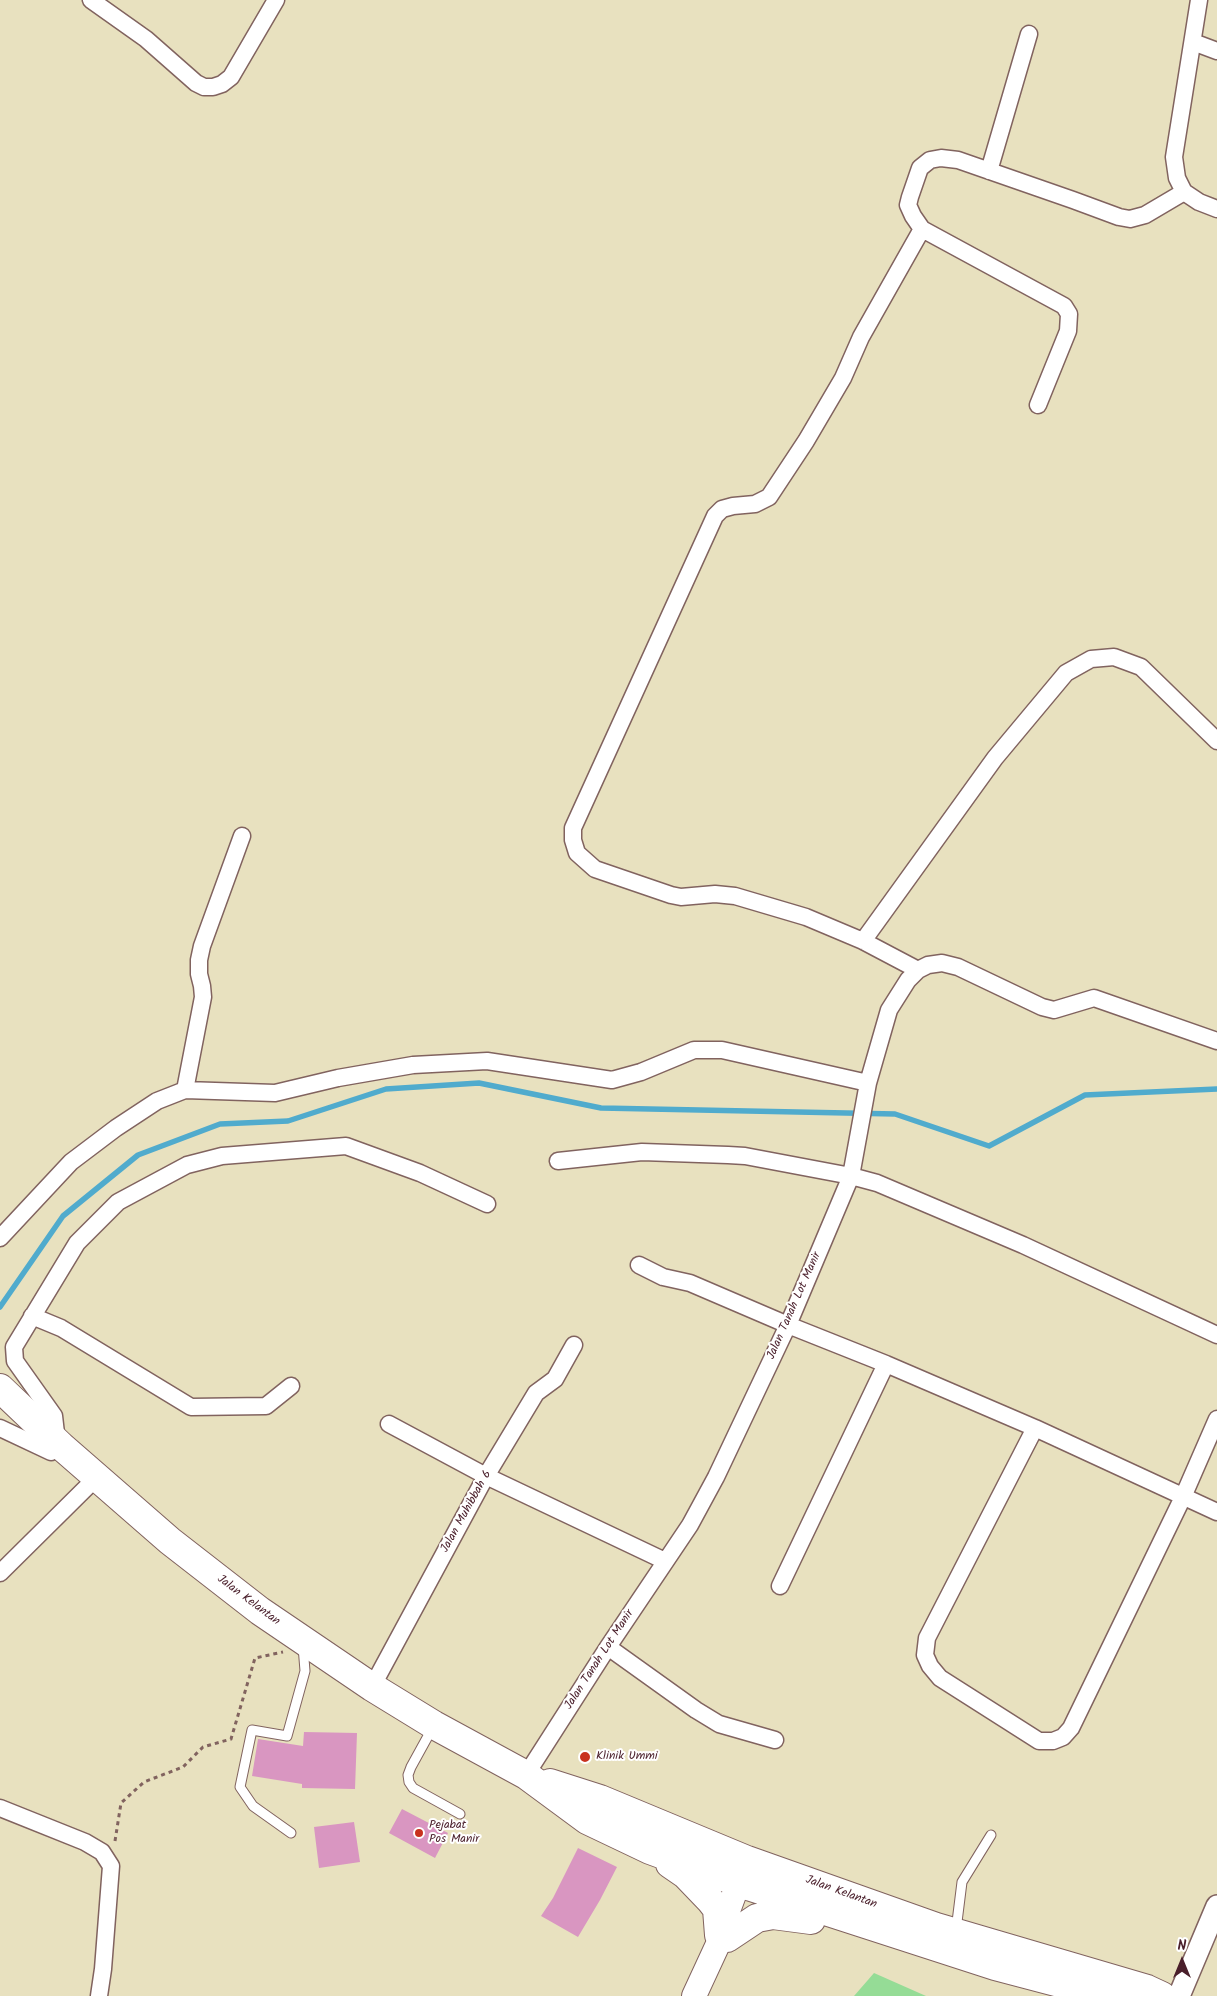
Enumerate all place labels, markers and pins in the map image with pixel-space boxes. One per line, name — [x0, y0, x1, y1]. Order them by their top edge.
marker: Klinik Ummi — [578, 1750, 592, 1764]
place label: Klinik Ummi — [596, 1750, 658, 1764]
place label: Pejabat Pos Manir — [429, 1819, 479, 1847]
marker: Pejabat Pos Manir — [413, 1827, 425, 1839]

